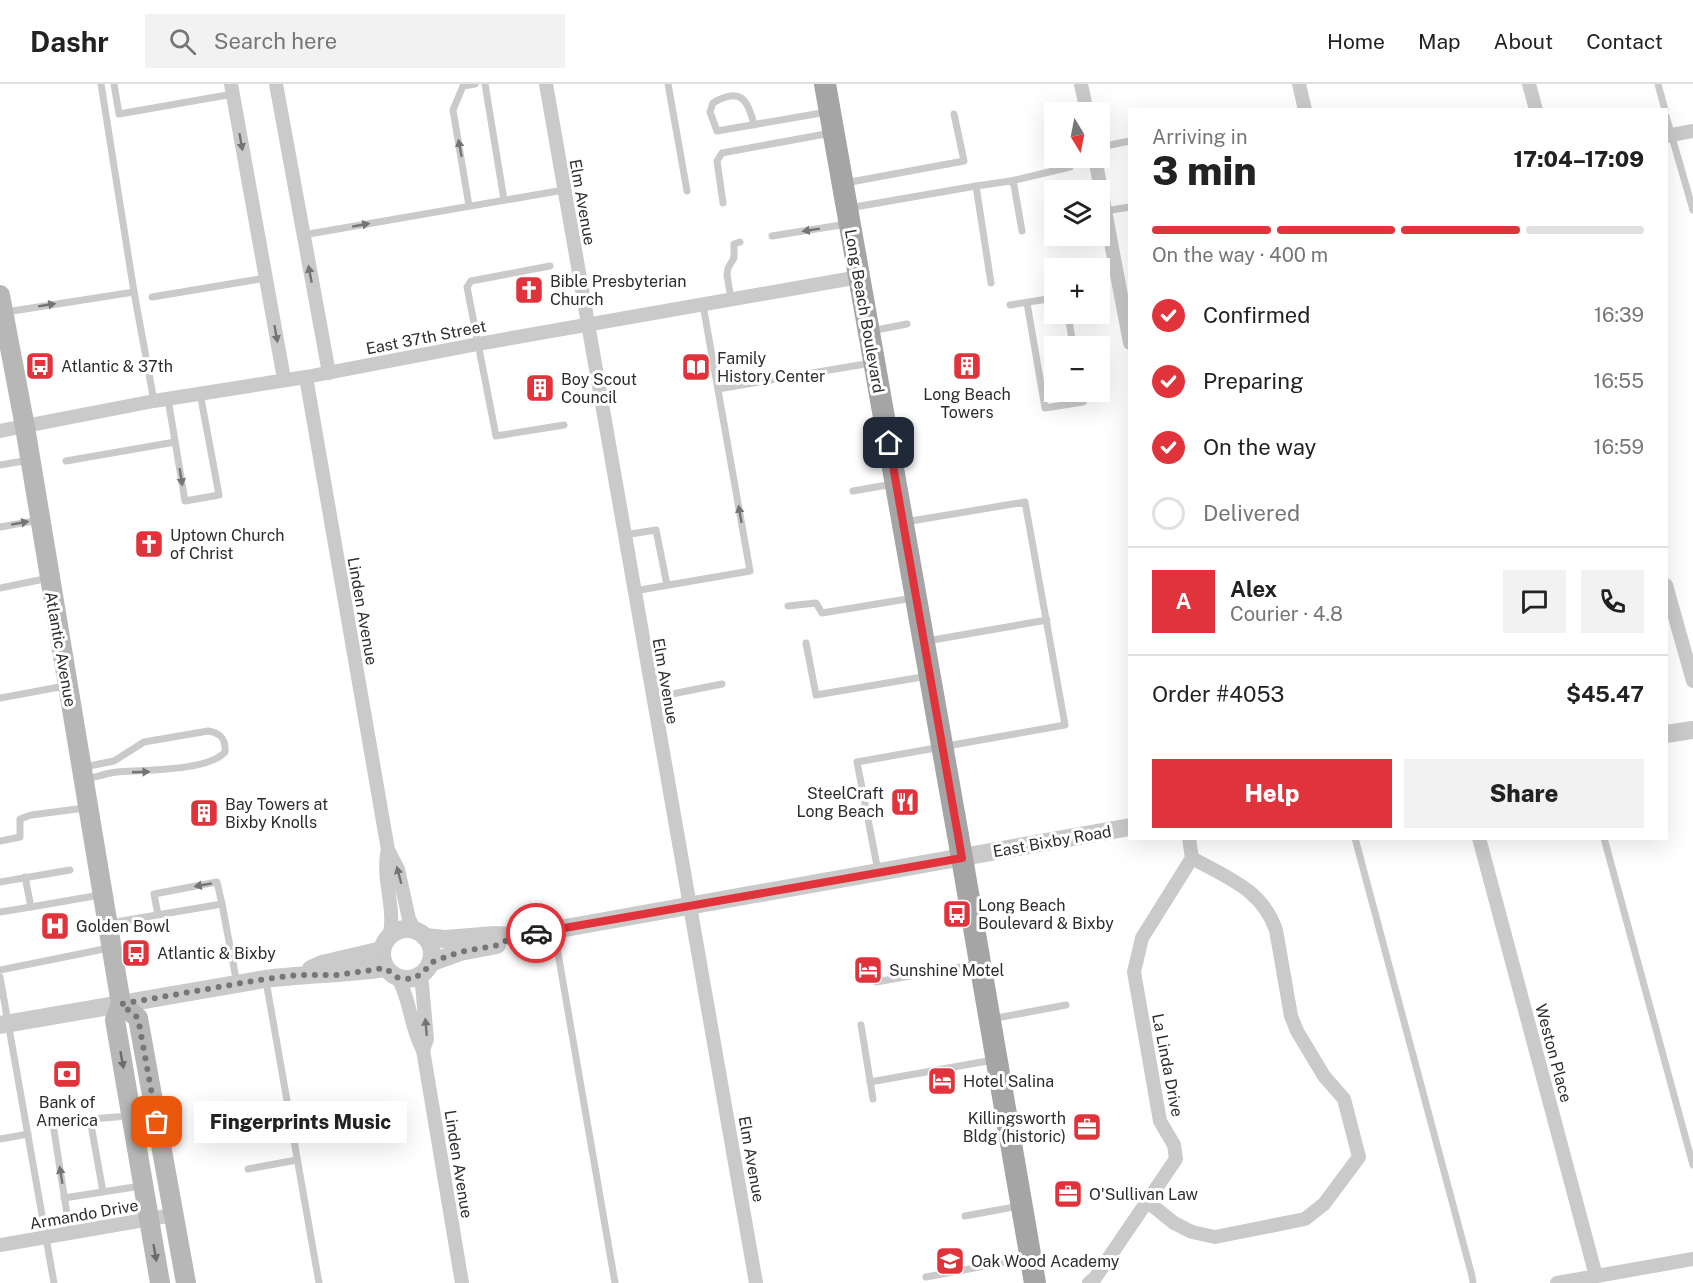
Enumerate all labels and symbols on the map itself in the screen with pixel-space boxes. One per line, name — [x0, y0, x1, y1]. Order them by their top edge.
north arrow — [1044, 102, 1110, 168]
one-way arrow — [237, 132, 246, 151]
one-way arrow — [455, 138, 464, 157]
street label: Elm Avenue — [566, 158, 599, 247]
one-way arrow — [351, 220, 370, 229]
one-way arrow — [801, 225, 820, 234]
street label: Long Beach Boulevard — [841, 228, 888, 395]
one-way arrow — [305, 264, 314, 283]
place label: Bible Presbyterian Church — [550, 272, 686, 309]
church icon: Bible Presbyterian Church — [513, 274, 545, 306]
one-way arrow — [37, 301, 56, 310]
street label: East 37th Street — [364, 317, 488, 358]
one-way arrow — [272, 324, 281, 343]
place label: Family History Center — [717, 349, 825, 386]
bus stop icon: Atlantic & 37th — [24, 350, 56, 382]
building icon: Long Beach Towers — [951, 350, 983, 382]
library icon: Family History Center — [680, 351, 712, 383]
place label: Atlantic & 37th — [61, 357, 173, 376]
place label: Boy Scout Council — [561, 370, 637, 407]
building icon: Boy Scout Council — [524, 372, 556, 404]
place label: Long Beach Towers — [923, 385, 1011, 422]
pin — [863, 417, 914, 468]
one-way arrow — [177, 468, 186, 487]
one-way arrow — [735, 504, 744, 523]
one-way arrow — [10, 518, 29, 527]
place label: Uptown Church of Christ — [170, 526, 285, 563]
church icon: Uptown Church of Christ — [133, 528, 165, 560]
street label: Linden Avenue — [344, 556, 381, 667]
street label: Atlantic Avenue — [41, 590, 80, 708]
street label: Elm Avenue — [649, 637, 682, 726]
one-way arrow — [131, 767, 150, 776]
place label: SteelCraft Long Beach — [797, 784, 884, 821]
restaurant icon: SteelCraft Long Beach — [889, 786, 921, 818]
place label: Bay Towers at Bixby Knolls — [225, 795, 328, 832]
building icon: Bay Towers at Bixby Knolls — [188, 797, 220, 829]
street label: East Bixby Road — [991, 822, 1113, 861]
one-way arrow — [394, 866, 403, 884]
one-way arrow — [194, 881, 213, 890]
place label: Long Beach Boulevard & Bixby — [978, 896, 1114, 933]
bus stop icon: Long Beach Boulevard & Bixby — [941, 898, 973, 930]
courier — [506, 903, 566, 963]
hospital icon: Golden Bowl — [39, 910, 71, 942]
place label: Golden Bowl — [76, 917, 170, 936]
bus stop icon: Atlantic & Bixby — [120, 937, 152, 969]
place label: Atlantic & Bixby — [157, 944, 276, 963]
hotel icon: Sunshine Motel — [852, 954, 884, 986]
place label: Sunshine Motel — [889, 961, 1005, 980]
street label: Weston Place — [1531, 1002, 1576, 1104]
street label: La Linda Drive — [1148, 1012, 1187, 1118]
one-way arrow — [421, 1018, 431, 1037]
one-way arrow — [117, 1051, 126, 1070]
bank icon: Bank of America — [51, 1058, 83, 1090]
hotel icon: Hotel Salina — [926, 1065, 958, 1097]
place label: Hotel Salina — [963, 1072, 1054, 1091]
place label: Bank of America — [36, 1093, 98, 1130]
pin — [131, 1096, 182, 1147]
callout: Fingerprints Music — [193, 1101, 406, 1143]
street label: Linden Avenue — [441, 1109, 476, 1220]
place label: Killingsworth Bldg (historic) — [963, 1109, 1066, 1146]
office icon: Killingsworth Bldg (historic) — [1071, 1111, 1103, 1143]
street label: Elm Avenue — [735, 1115, 768, 1204]
one-way arrow — [56, 1166, 65, 1185]
office icon: O'Sullivan Law — [1052, 1178, 1084, 1210]
place label: O'Sullivan Law — [1089, 1185, 1199, 1204]
street label: Armando Drive — [28, 1196, 140, 1233]
one-way arrow — [151, 1243, 160, 1262]
school or university icon: Oak Wood Academy — [934, 1245, 966, 1277]
place label: Oak Wood Academy — [971, 1252, 1120, 1271]

